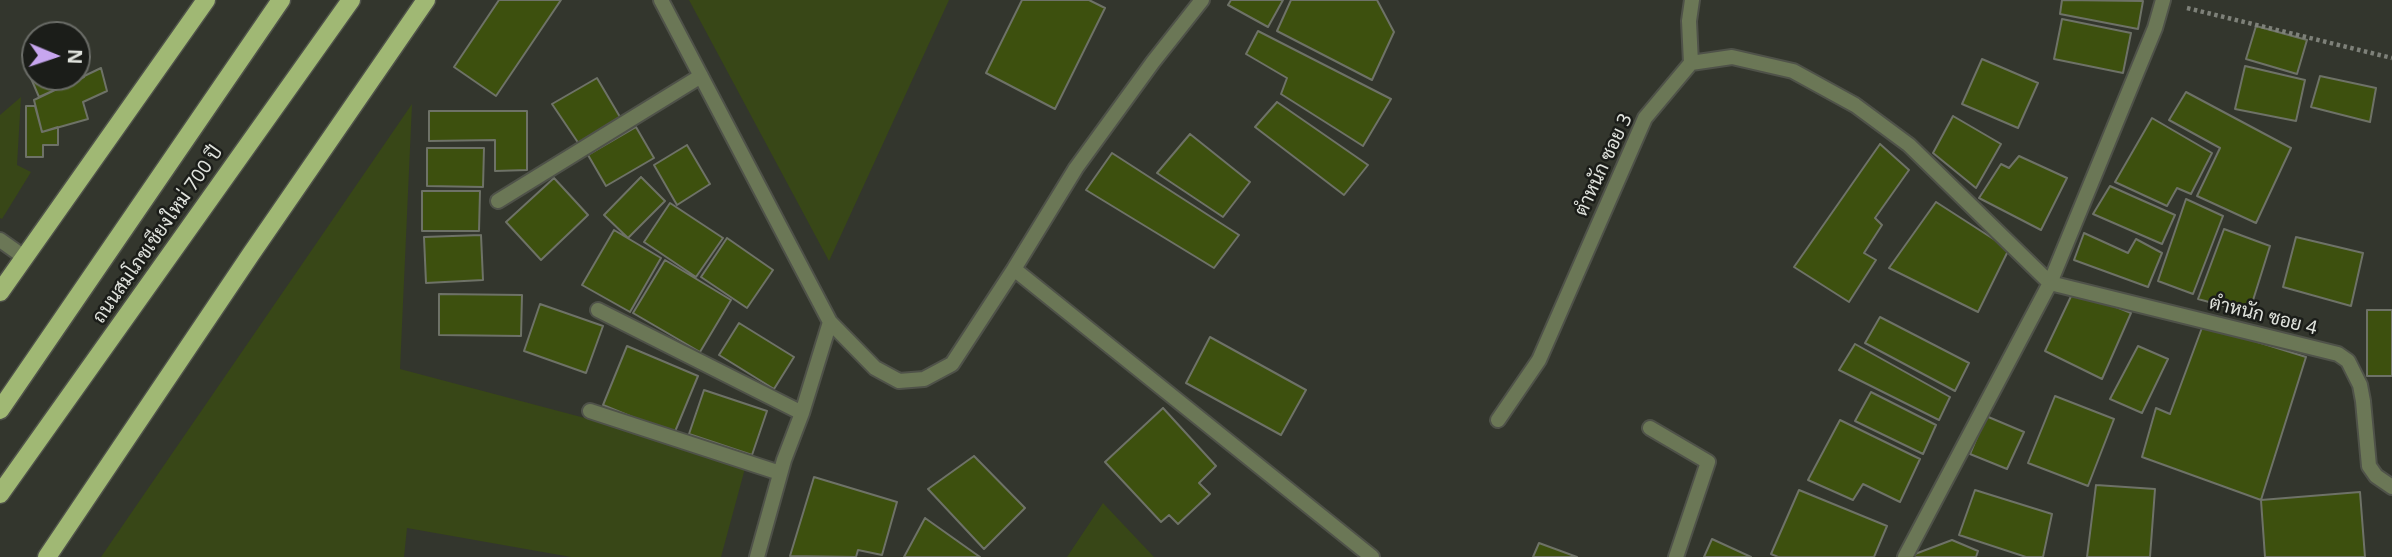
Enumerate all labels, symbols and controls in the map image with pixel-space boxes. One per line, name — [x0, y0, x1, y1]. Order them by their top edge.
north arrow — [21, 21, 91, 91]
text: N — [62, 48, 88, 65]
street label: ตำหนัก ซอย 3 — [1570, 110, 1638, 220]
street label: ถนนสมโภชเชียงใหม่ 700 ปี — [88, 142, 228, 328]
street label: ตำหนัก ซอย 4 — [2207, 292, 2319, 340]

